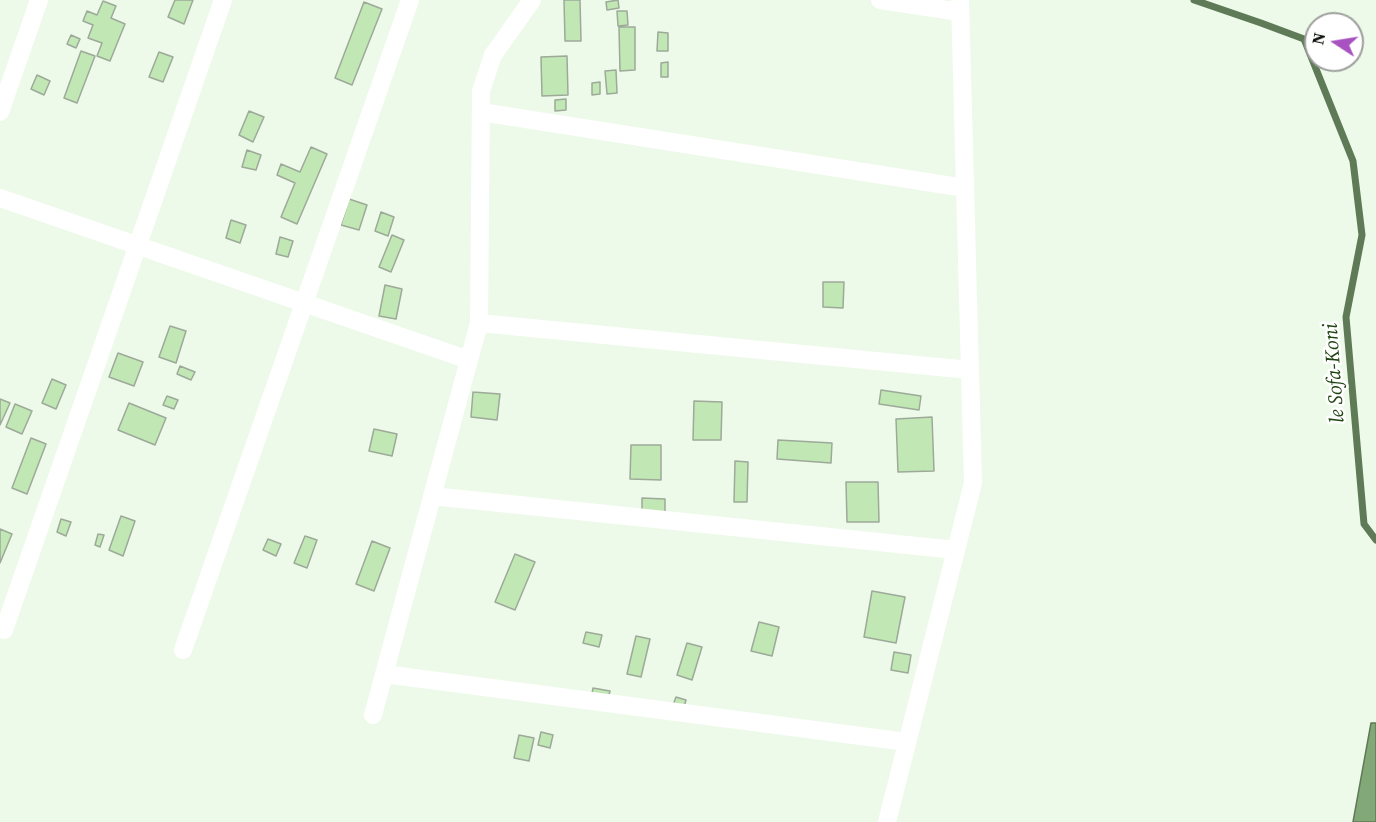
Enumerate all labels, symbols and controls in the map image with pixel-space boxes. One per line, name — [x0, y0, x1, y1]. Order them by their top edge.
north arrow — [1304, 12, 1364, 72]
text: N — [1306, 31, 1330, 47]
water label: le Sofa-Koni — [1320, 322, 1350, 424]

